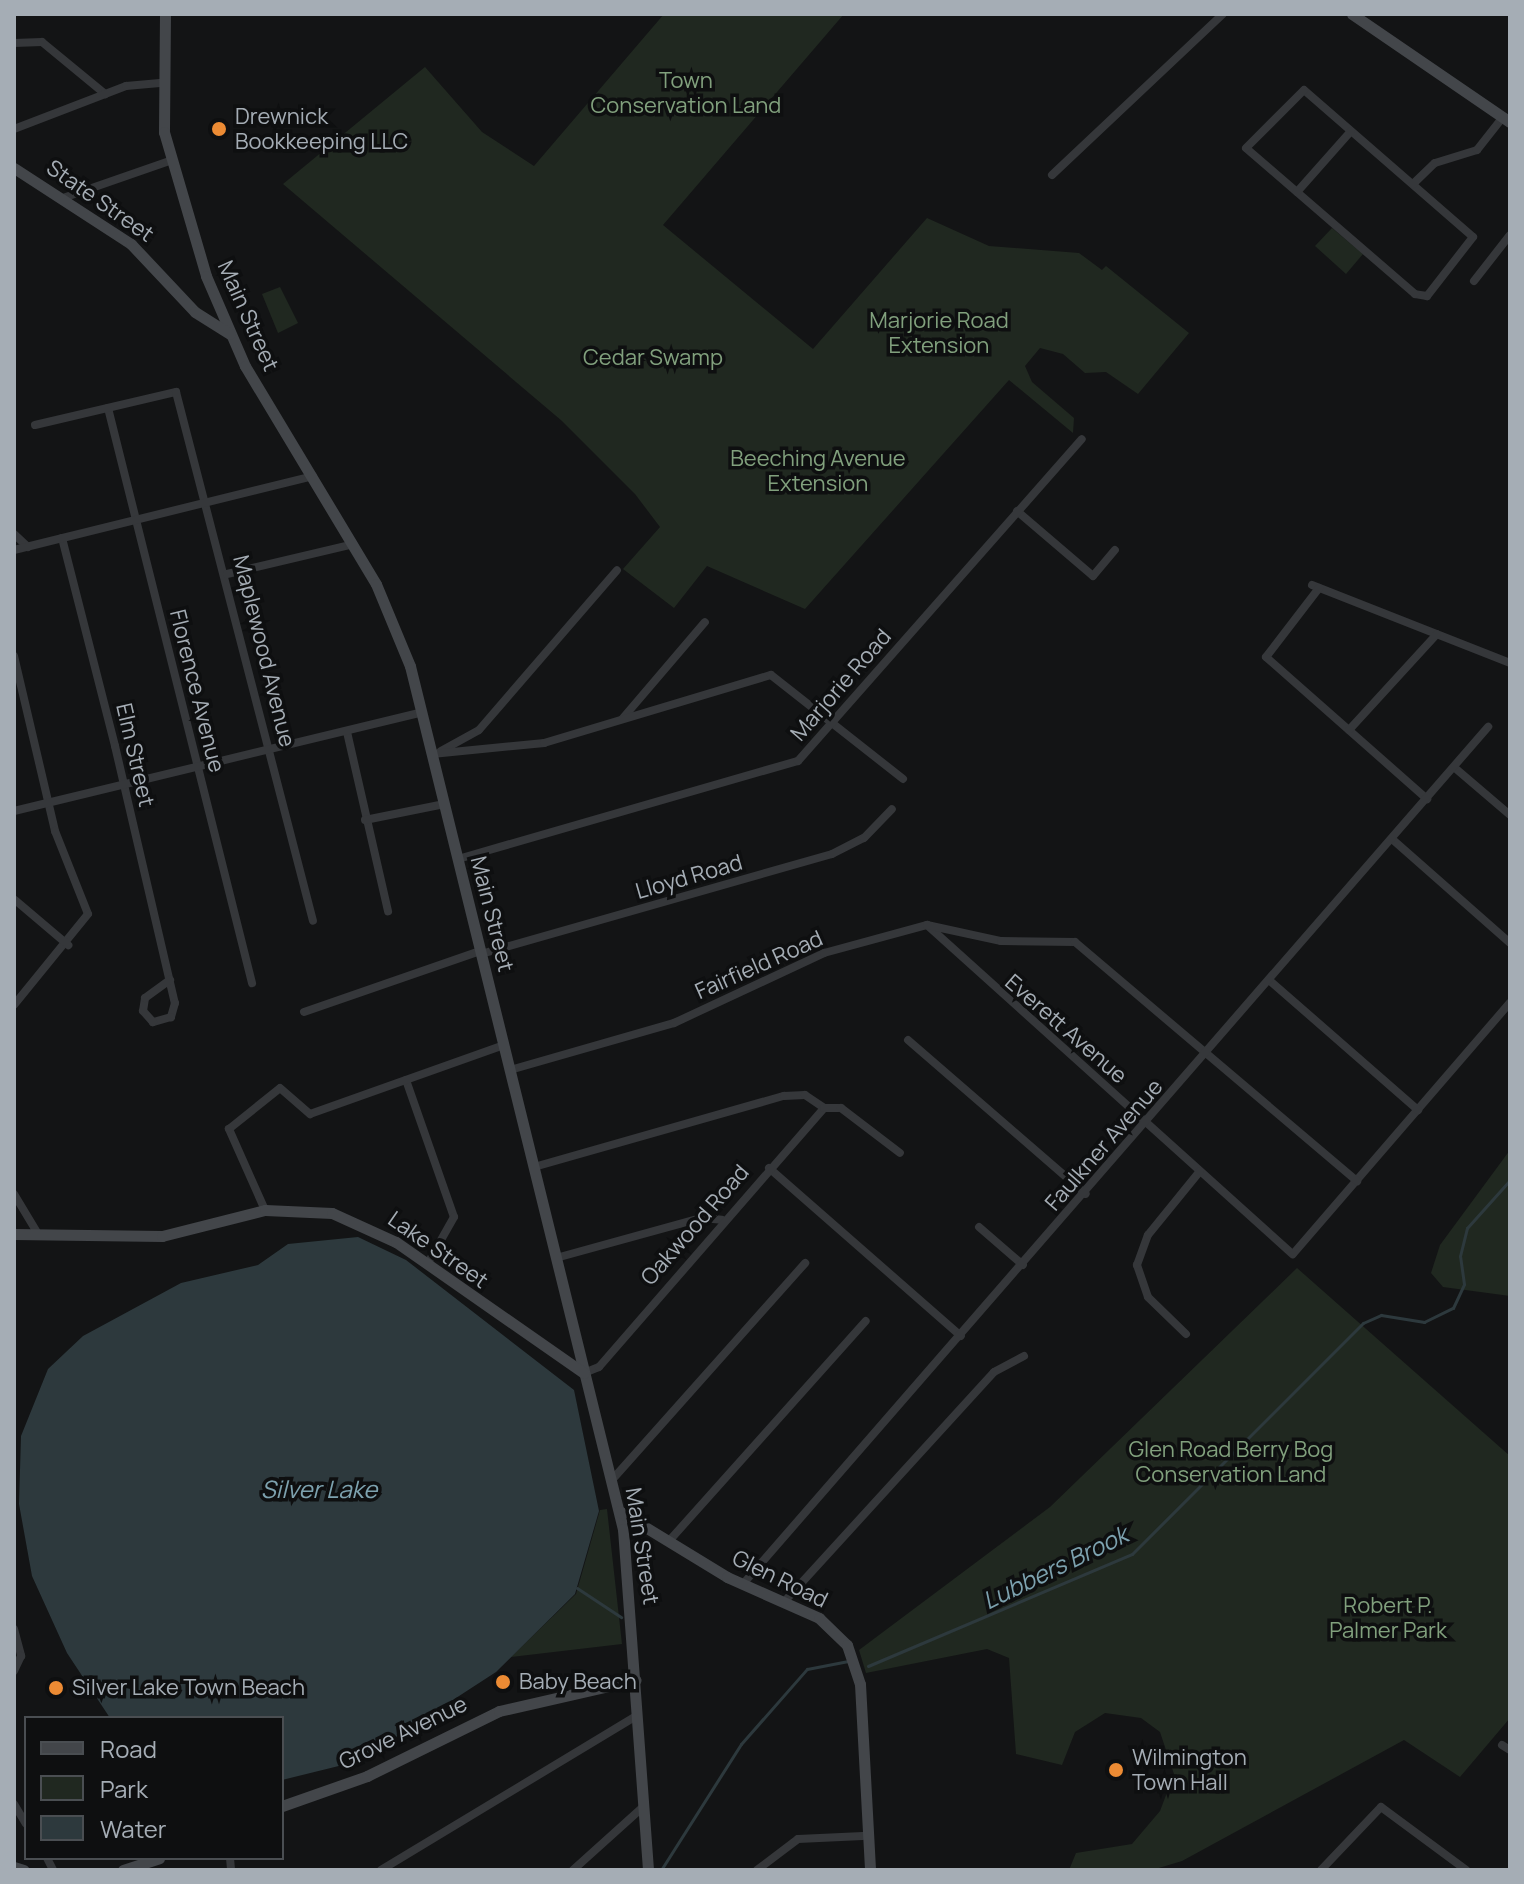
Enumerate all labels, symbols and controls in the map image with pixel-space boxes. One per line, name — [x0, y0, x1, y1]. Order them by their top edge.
park label: Town Conservation Land — [591, 67, 781, 118]
place label: Drewnick Bookkeeping LLC — [235, 103, 408, 154]
marker: Drewnick Bookkeeping LLC — [210, 120, 228, 138]
street label: State Street — [41, 154, 159, 248]
street label: Main Street — [212, 257, 284, 375]
park label: Marjorie Road Extension — [869, 307, 1009, 358]
park label: Cedar Swamp — [583, 345, 723, 371]
park label: Beeching Avenue Extension — [730, 445, 906, 496]
street label: Maplewood Avenue — [227, 552, 301, 750]
street label: Florence Avenue — [164, 607, 230, 775]
street label: Marjorie Road — [785, 624, 897, 746]
street label: Elm Street — [110, 701, 160, 809]
street label: Lloyd Road — [633, 849, 745, 905]
street label: Main Street — [465, 854, 519, 974]
street label: Fairfield Road — [691, 925, 827, 1005]
street label: Everett Avenue — [1000, 969, 1132, 1089]
street label: Faulkner Avenue — [1040, 1074, 1168, 1216]
street label: Oakwood Road — [635, 1159, 755, 1291]
street label: Lake Street — [383, 1206, 493, 1294]
park label: Glen Road Berry Bog Conservation Land — [1129, 1436, 1333, 1488]
water label: Silver Lake — [261, 1475, 377, 1503]
street label: Main Street — [620, 1486, 664, 1606]
water label: Lubbers Brook — [978, 1519, 1132, 1615]
street label: Glen Road — [728, 1545, 832, 1613]
park label: Robert P. Palmer Park — [1329, 1592, 1447, 1644]
place label: Baby Beach — [519, 1669, 637, 1695]
marker: Baby Beach — [494, 1673, 512, 1691]
place label: Silver Lake Town Beach — [72, 1675, 305, 1701]
marker: Silver Lake Town Beach — [47, 1679, 65, 1697]
street label: Grove Avenue — [335, 1691, 471, 1775]
legend — [24, 1716, 284, 1860]
text: Road — [100, 1732, 157, 1765]
place label: Wilmington Town Hall — [1132, 1744, 1247, 1796]
marker: Wilmington Town Hall — [1107, 1761, 1125, 1779]
text: Park — [100, 1772, 148, 1805]
text: Water — [100, 1812, 167, 1845]

